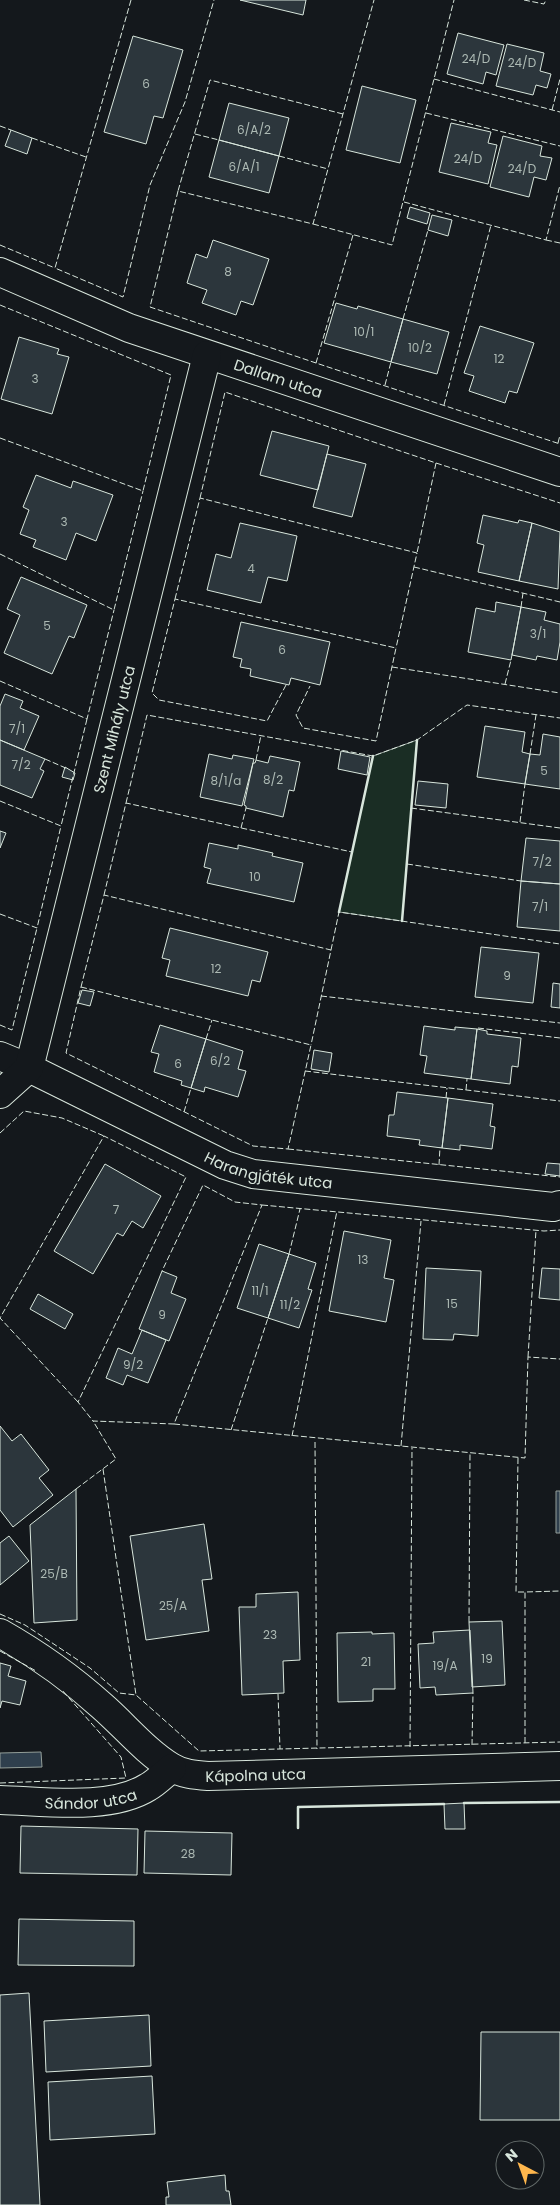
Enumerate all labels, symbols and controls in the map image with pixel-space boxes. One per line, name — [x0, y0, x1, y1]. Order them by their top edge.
house number: 24/D — [462, 50, 490, 67]
house number: 24/D — [508, 54, 536, 71]
house number: 6 — [142, 75, 150, 92]
house number: 6/A/2 — [237, 121, 271, 138]
house number: 24/D — [454, 150, 482, 167]
house number: 6/A/1 — [229, 158, 259, 175]
house number: 24/D — [508, 160, 536, 177]
house number: 8 — [224, 263, 232, 280]
house number: 10/1 — [354, 323, 374, 340]
house number: 10/2 — [408, 339, 432, 356]
house number: 12 — [494, 350, 504, 367]
street label: Dallam utca — [231, 353, 325, 402]
house number: 3 — [31, 370, 39, 387]
house number: 3 — [60, 513, 68, 530]
house number: 4 — [247, 560, 255, 577]
house number: 5 — [43, 617, 51, 634]
house number: 3/1 — [530, 625, 546, 642]
house number: 6 — [278, 641, 286, 658]
street label: Szent Mihály utca — [88, 663, 140, 795]
house number: 7/1 — [9, 720, 25, 737]
house number: 7/2 — [11, 756, 31, 773]
house number: 5 — [540, 762, 548, 779]
house number: 8/2 — [263, 771, 283, 788]
house number: 8/1/a — [211, 772, 241, 789]
house number: 7/2 — [532, 853, 552, 870]
house number: 10 — [249, 868, 261, 885]
house number: 7/1 — [532, 898, 548, 915]
house number: 12 — [211, 960, 221, 977]
house number: 9 — [503, 967, 511, 984]
house number: 6/2 — [210, 1052, 230, 1069]
house number: 6 — [174, 1055, 182, 1072]
street label: Harangjáték utca — [201, 1146, 334, 1193]
house number: 7 — [113, 1201, 120, 1218]
house number: 13 — [358, 1251, 368, 1268]
house number: 11/1 — [251, 1282, 269, 1299]
house number: 15 — [446, 1295, 458, 1312]
house number: 11/2 — [280, 1296, 300, 1313]
house number: 9 — [158, 1306, 166, 1323]
house number: 9/2 — [123, 1356, 143, 1373]
house number: 25/B — [40, 1565, 68, 1582]
house number: 25/A — [159, 1597, 187, 1614]
house number: 23 — [263, 1626, 277, 1643]
house number: 19 — [481, 1650, 493, 1667]
house number: 21 — [361, 1653, 371, 1670]
house number: 19/A — [432, 1657, 458, 1674]
street label: Kápolna utca — [205, 1763, 306, 1787]
street label: Sándor utca — [44, 1783, 140, 1813]
house number: 28 — [181, 1845, 195, 1862]
north arrow — [495, 2140, 545, 2190]
text: N — [501, 2144, 522, 2166]

